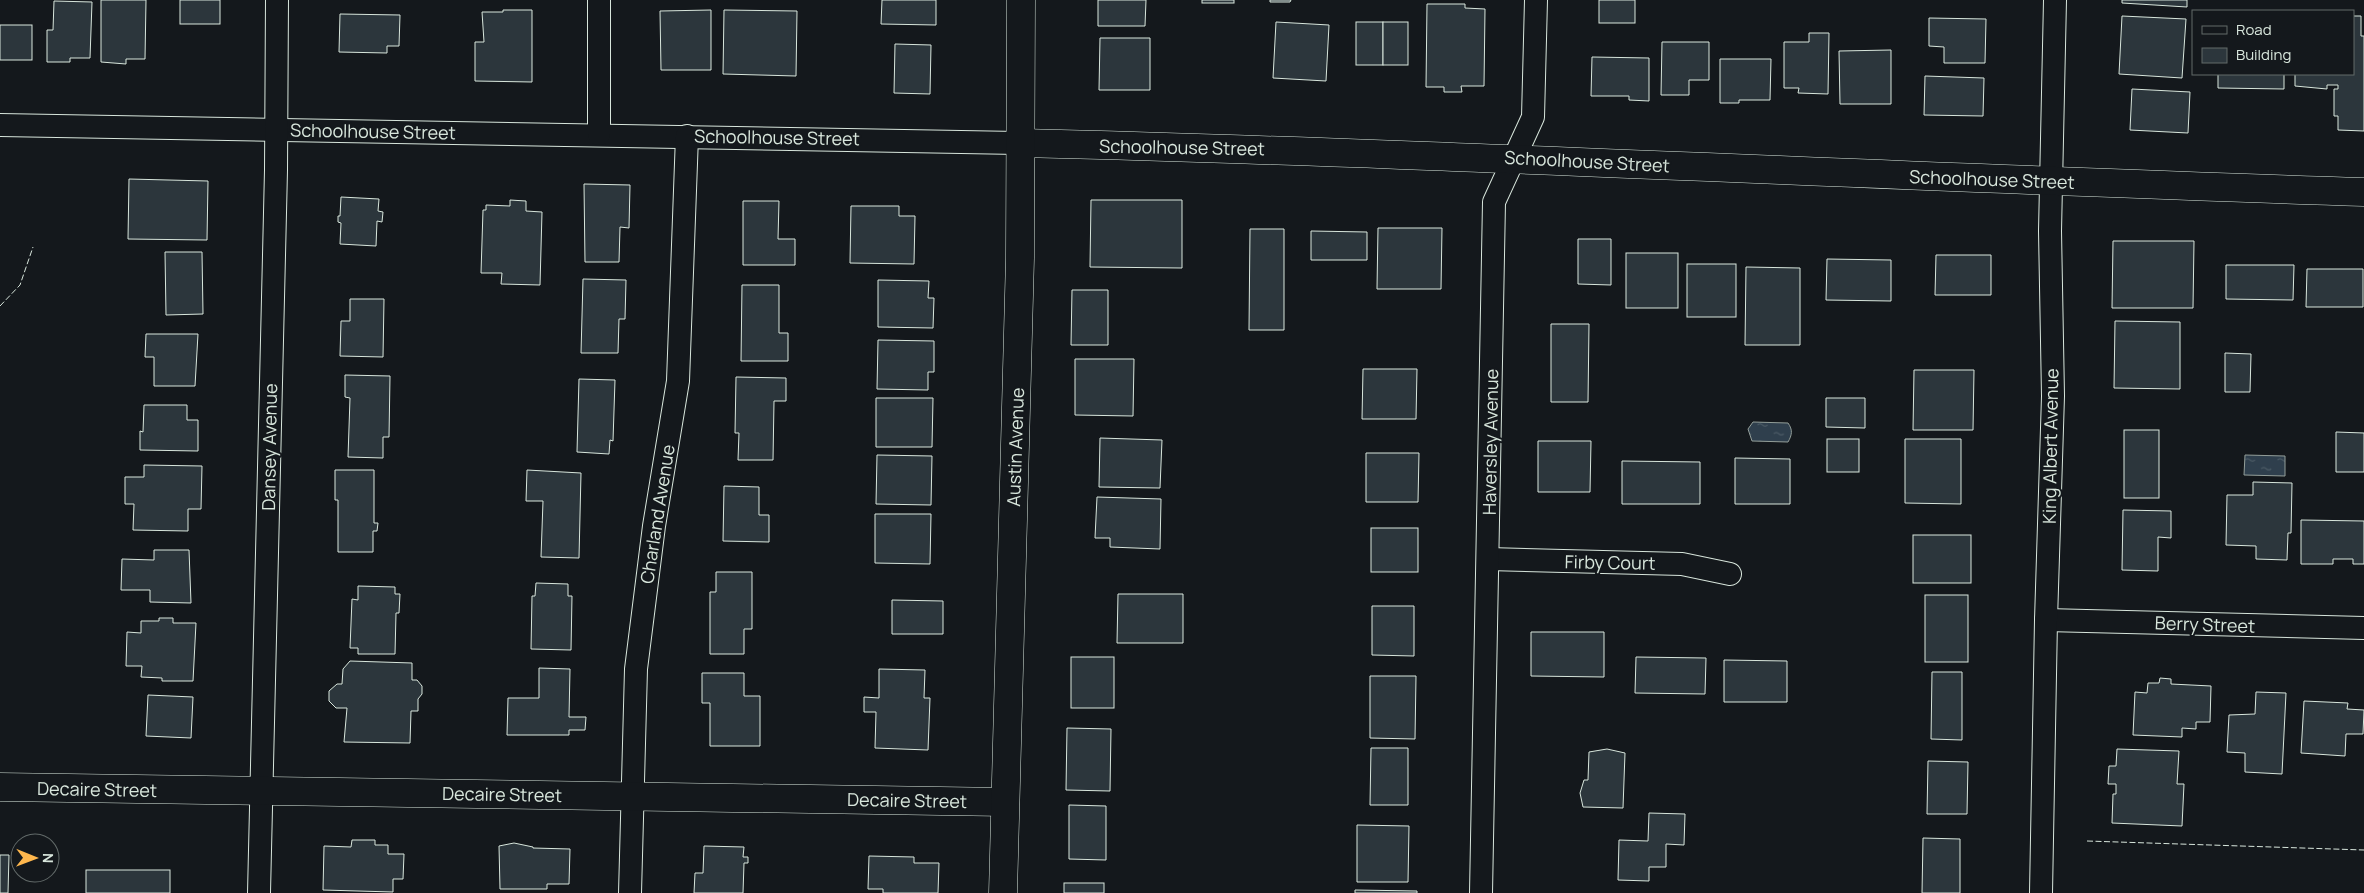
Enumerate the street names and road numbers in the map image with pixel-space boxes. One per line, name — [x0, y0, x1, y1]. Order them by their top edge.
street label: Schoolhouse Street — [290, 118, 456, 144]
street label: Schoolhouse Street — [694, 124, 860, 150]
street label: Schoolhouse Street — [1099, 134, 1265, 160]
street label: Schoolhouse Street — [1504, 145, 1670, 177]
street label: Schoolhouse Street — [1909, 164, 2075, 194]
street label: King Albert Avenue — [2037, 368, 2063, 524]
street label: Haversley Avenue — [1477, 369, 1503, 515]
street label: Dansey Avenue — [256, 383, 282, 511]
street label: Austin Avenue — [1001, 387, 1029, 507]
street label: Charland Avenue — [634, 443, 680, 585]
street label: Firby Court — [1564, 549, 1656, 575]
street label: Berry Street — [2154, 610, 2256, 638]
street label: Decaire Street — [37, 776, 157, 802]
street label: Decaire Street — [442, 781, 562, 807]
street label: Decaire Street — [847, 787, 967, 813]

